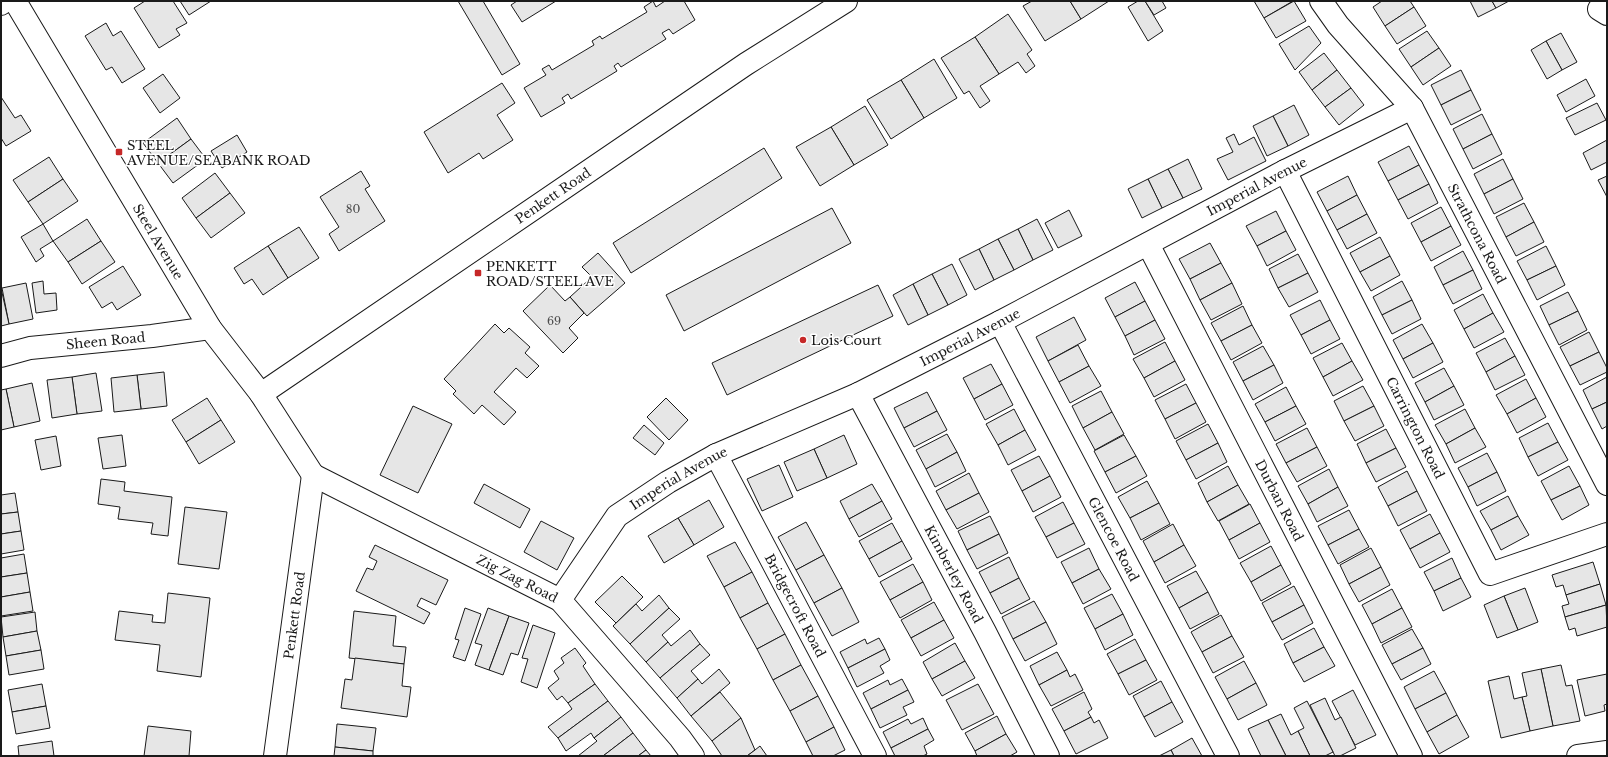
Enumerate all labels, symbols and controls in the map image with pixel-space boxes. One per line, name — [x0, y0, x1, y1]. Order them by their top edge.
place label: STEEL AVENUE/SEABANK ROAD — [126, 137, 310, 169]
marker: STEEL AVENUE/SEABANK ROAD — [114, 147, 124, 157]
street label: Imperial Avenue — [1204, 153, 1309, 219]
street label: Penkett Road — [512, 163, 594, 227]
street label: Strathcona Road — [1444, 181, 1510, 287]
street label: Steel Avenue — [129, 201, 188, 282]
house number: 80 — [346, 202, 360, 216]
place label: PENKETT ROAD/STEEL AVE — [486, 258, 614, 290]
marker: PENKETT ROAD/STEEL AVE — [473, 268, 483, 278]
street label: Imperial Avenue — [917, 304, 1023, 370]
house number: 69 — [547, 314, 561, 328]
street label: Sheen Road — [65, 328, 146, 353]
place label: Lois Court — [811, 332, 882, 349]
marker: Lois Court — [798, 335, 808, 345]
street label: Carrington Road — [1383, 374, 1449, 482]
street label: Imperial Avenue — [627, 443, 730, 514]
street label: Durban Road — [1252, 457, 1308, 544]
street label: Glencoe Road — [1085, 494, 1143, 584]
street label: Kimberley Road — [921, 522, 987, 626]
street label: Zig Zag Road — [474, 551, 561, 606]
street label: Bridgecroft Road — [761, 551, 830, 660]
street label: Penkett Road — [280, 570, 308, 660]

